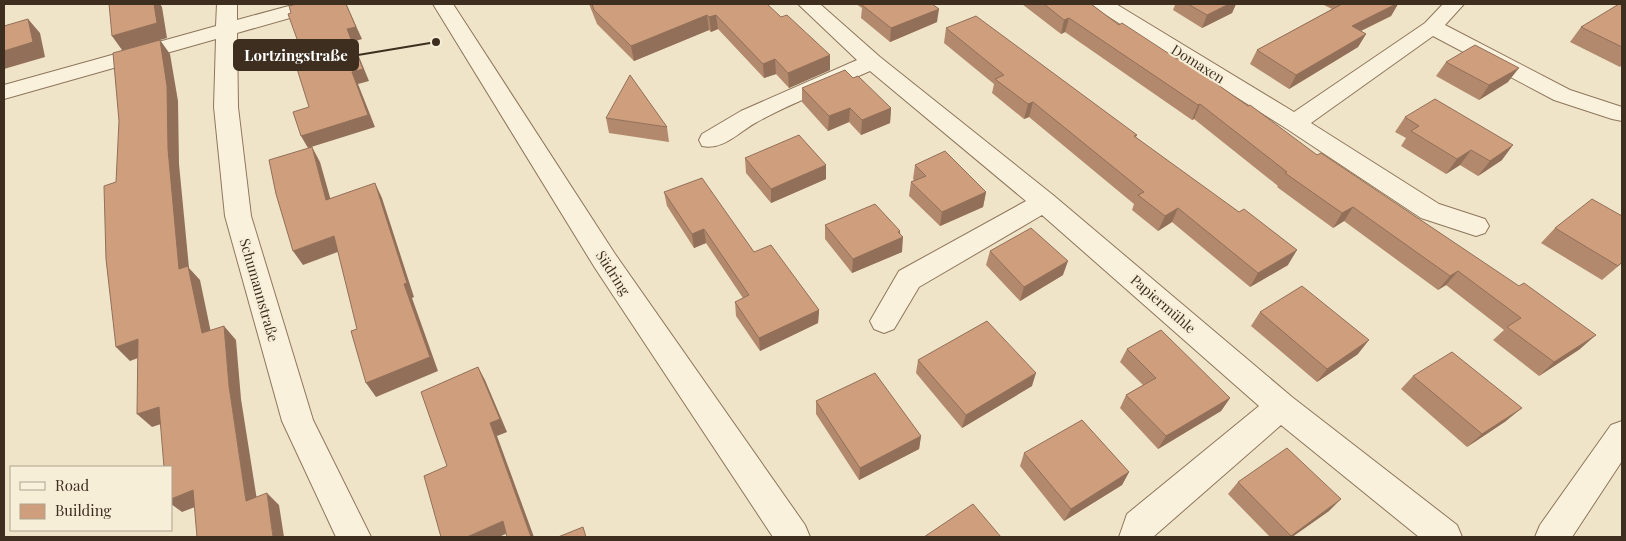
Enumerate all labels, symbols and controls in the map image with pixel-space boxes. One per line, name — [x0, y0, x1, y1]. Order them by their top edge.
callout: Lortzingstraße — [234, 40, 358, 70]
street label: Domaxen — [1168, 40, 1229, 88]
text: Lortzingstraße — [244, 45, 348, 65]
street label: Schumannstraße — [236, 236, 283, 344]
street label: Südring — [592, 247, 635, 299]
street label: Papiermühle — [1127, 270, 1200, 337]
legend — [10, 466, 172, 531]
text: Road — [55, 475, 89, 495]
text: Building — [55, 500, 112, 520]

